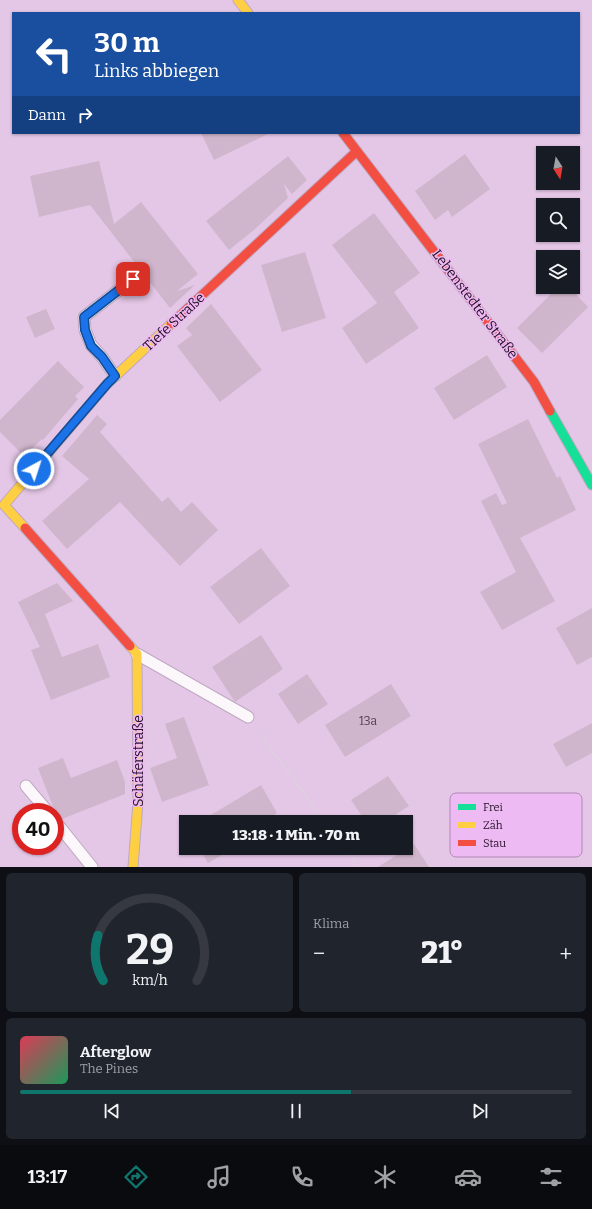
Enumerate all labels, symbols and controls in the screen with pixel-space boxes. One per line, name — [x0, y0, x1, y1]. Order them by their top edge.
text: 30 m — [94, 26, 160, 59]
icon: left — [28, 28, 80, 80]
text: Links abbiegen — [94, 60, 219, 82]
icon: right — [74, 104, 96, 126]
text: Dann — [28, 106, 66, 124]
north arrow — [536, 146, 580, 190]
map controls — [536, 146, 580, 294]
button: search — [536, 198, 580, 242]
street label: Lebenstedter Straße — [428, 246, 522, 362]
button: layers — [536, 250, 580, 294]
pin — [116, 262, 150, 296]
icon: arrive — [122, 268, 144, 290]
street label: Tiefe Straße — [140, 289, 208, 355]
position arrow — [13, 448, 55, 490]
house number: 13a — [359, 714, 377, 728]
street label: Schäferstraße — [130, 715, 147, 807]
legend — [450, 793, 582, 857]
text: Frei — [483, 801, 504, 814]
speed limit sign: 40 — [12, 803, 64, 855]
text: Zäh — [483, 819, 503, 832]
text: 13:18 · 1 Min. · 70 m — [232, 826, 360, 844]
text: Stau — [483, 837, 506, 850]
text: Klima — [313, 916, 349, 931]
text: 29 — [126, 924, 173, 974]
text: 21° — [421, 935, 464, 971]
text: − — [313, 940, 325, 967]
text: + — [559, 940, 572, 967]
text: km/h — [132, 971, 167, 988]
text: Afterglow — [80, 1043, 151, 1061]
text: The Pines — [80, 1061, 138, 1076]
icon: previous — [101, 1100, 123, 1122]
icon: pause — [285, 1100, 307, 1122]
icon: next — [469, 1100, 491, 1122]
icon: directions — [122, 1163, 150, 1191]
icon: music — [205, 1163, 233, 1191]
icon: phone — [288, 1163, 316, 1191]
icon: climate — [371, 1163, 399, 1191]
icon: car — [454, 1163, 482, 1191]
icon: filters — [537, 1163, 565, 1191]
text: 13:17 — [27, 1166, 67, 1188]

